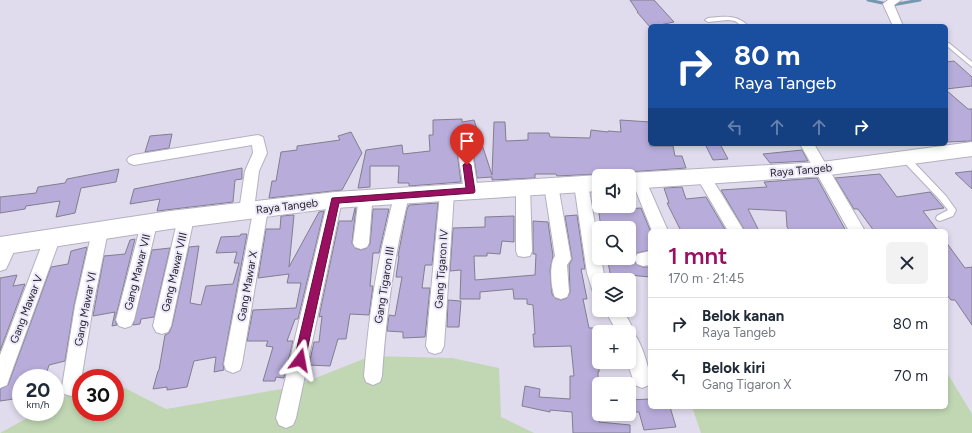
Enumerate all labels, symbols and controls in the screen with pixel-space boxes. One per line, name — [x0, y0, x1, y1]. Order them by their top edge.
text: 80 m — [734, 38, 800, 72]
icon: right — [668, 40, 720, 92]
text: Raya Tangeb — [734, 72, 836, 94]
icon: left — [724, 116, 746, 138]
icon: ahead — [766, 116, 788, 138]
icon: ahead — [808, 116, 830, 138]
icon: right — [850, 116, 872, 138]
pin — [450, 124, 484, 165]
icon: arrive — [456, 130, 478, 152]
street label: Raya Tangeb — [769, 161, 833, 180]
map controls — [592, 169, 636, 421]
button: sound — [592, 169, 636, 213]
street label: Raya Tangeb — [255, 196, 319, 217]
button: search — [592, 221, 636, 265]
street label: Gang Tigaron IV — [432, 229, 451, 309]
street label: Gang Mawar VIII — [159, 231, 190, 313]
street label: Gang Mawar VII — [122, 233, 153, 312]
text: 1 mnt — [668, 241, 728, 270]
button: close — [886, 242, 928, 284]
street label: Gang Tigaron III — [372, 246, 397, 325]
street label: Gang Mawar X — [235, 250, 260, 322]
street label: Gang Mawar VI — [72, 271, 99, 347]
text: 170 m · 21:45 — [668, 271, 744, 286]
street label: Gang Mawar V — [7, 273, 46, 345]
button: layers — [592, 273, 636, 317]
text: Belok kanan — [702, 307, 784, 325]
icon: right — [668, 313, 690, 335]
text: 80 m — [893, 315, 928, 333]
button: + — [592, 325, 636, 369]
text: Raya Tangeb — [702, 325, 776, 340]
position arrow — [279, 339, 321, 381]
text: Belok kiri — [702, 359, 765, 377]
icon: left — [668, 365, 690, 387]
text: 70 m — [894, 367, 928, 385]
speed limit sign: 30 — [72, 369, 124, 421]
button: − — [592, 377, 636, 421]
text: Gang Tigaron X — [702, 377, 791, 392]
text: 20 — [26, 378, 50, 402]
text: km/h — [27, 398, 49, 411]

